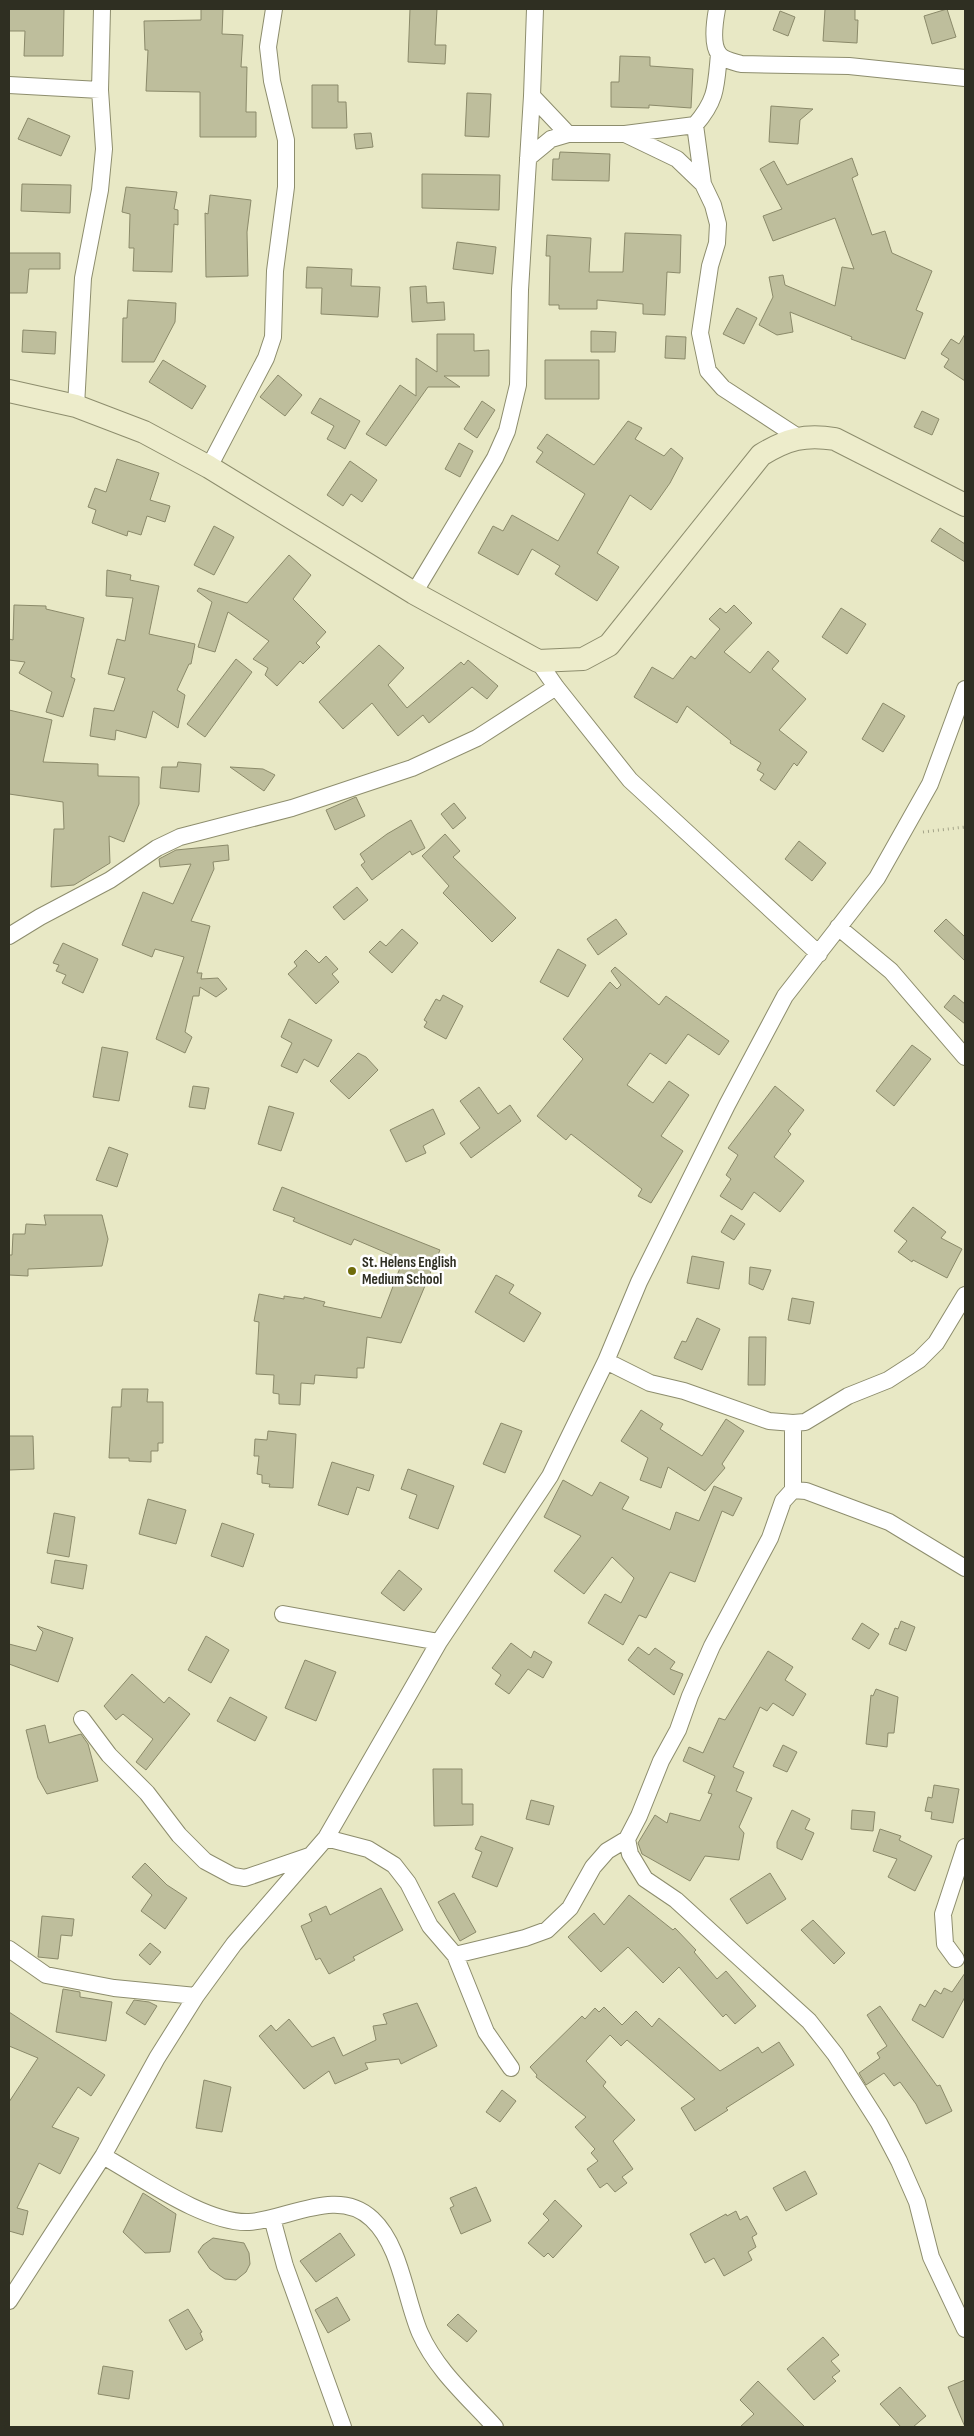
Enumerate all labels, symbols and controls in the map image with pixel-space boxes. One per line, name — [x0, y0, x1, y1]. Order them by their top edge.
place label: St. Helens English Medium School — [362, 1253, 457, 1289]
marker: St. Helens English Medium School — [346, 1265, 358, 1277]

